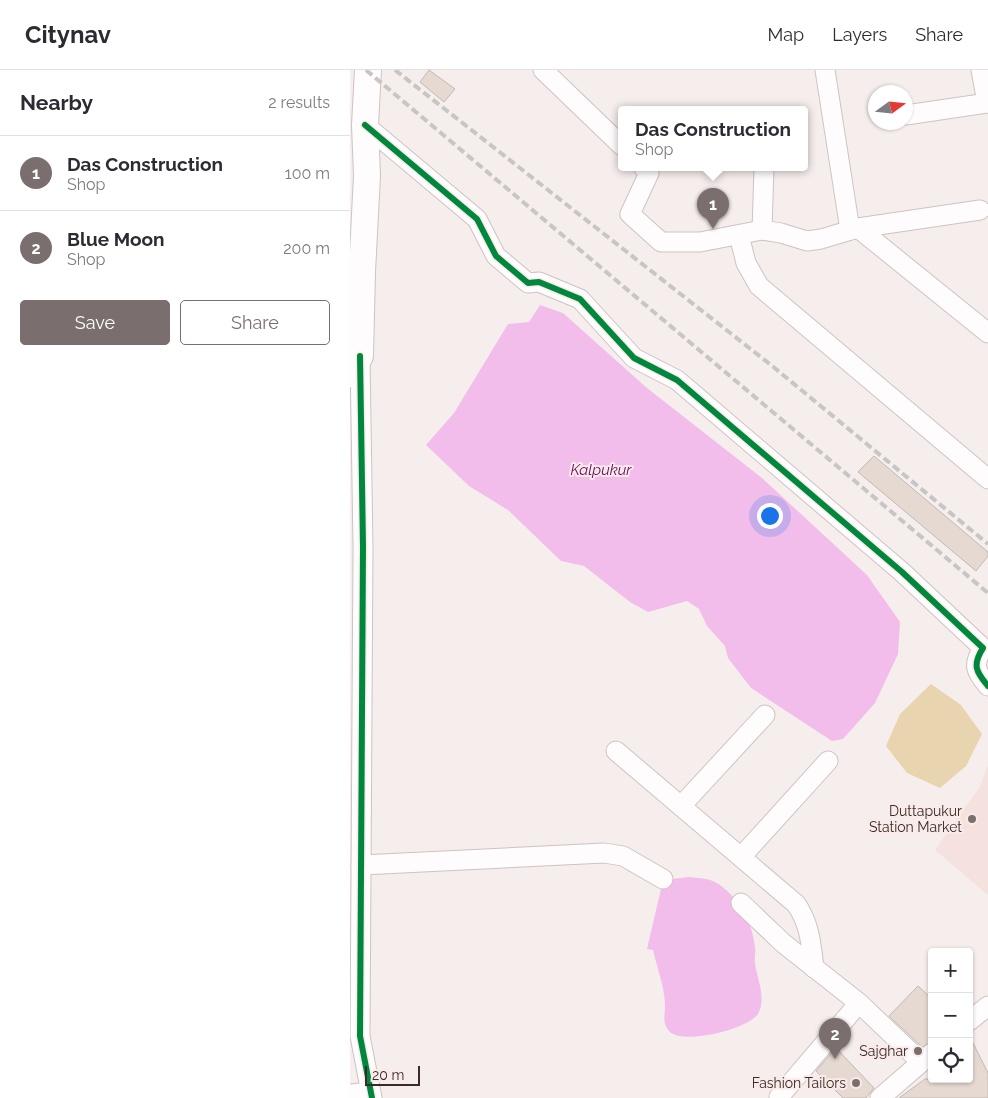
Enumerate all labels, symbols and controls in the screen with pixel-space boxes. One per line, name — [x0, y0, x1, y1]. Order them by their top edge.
text: Citynav — [25, 20, 111, 49]
text: Map — [768, 24, 804, 45]
text: Layers — [832, 24, 887, 45]
text: Share — [915, 24, 963, 45]
north arrow — [868, 85, 913, 130]
text: Nearby — [20, 90, 93, 115]
text: 2 results — [268, 93, 330, 112]
popup — [618, 106, 808, 171]
text: Das Construction — [635, 118, 791, 140]
text: Shop — [635, 140, 673, 159]
text: Das Construction — [67, 153, 223, 175]
text: 1 — [32, 164, 40, 183]
text: 100 m — [285, 164, 330, 183]
text: Shop — [67, 175, 105, 194]
pin: 1 — [697, 188, 729, 229]
text: Blue Moon — [67, 228, 164, 250]
text: 2 — [31, 239, 41, 258]
text: 200 m — [283, 239, 330, 258]
text: Shop — [67, 250, 105, 269]
button: Save — [20, 300, 170, 345]
button: Share — [180, 300, 330, 345]
water label: Kalpukur — [571, 461, 632, 479]
your location — [757, 503, 783, 529]
place label: Duttapukur Station Market — [869, 803, 962, 835]
marker: Duttapukur Station Market — [966, 813, 978, 825]
map controls — [928, 948, 973, 1083]
button: + — [928, 948, 973, 993]
button: − — [928, 993, 973, 1038]
pin: 2 — [819, 1018, 851, 1059]
button: locate — [928, 1038, 973, 1083]
place label: Sajghar — [859, 1043, 908, 1059]
marker: Sajghar — [912, 1045, 924, 1057]
scale bar — [365, 1063, 420, 1086]
text: 20 m — [372, 1067, 404, 1083]
place label: Fashion Tailors — [752, 1075, 846, 1091]
marker: Fashion Tailors — [850, 1077, 862, 1089]

